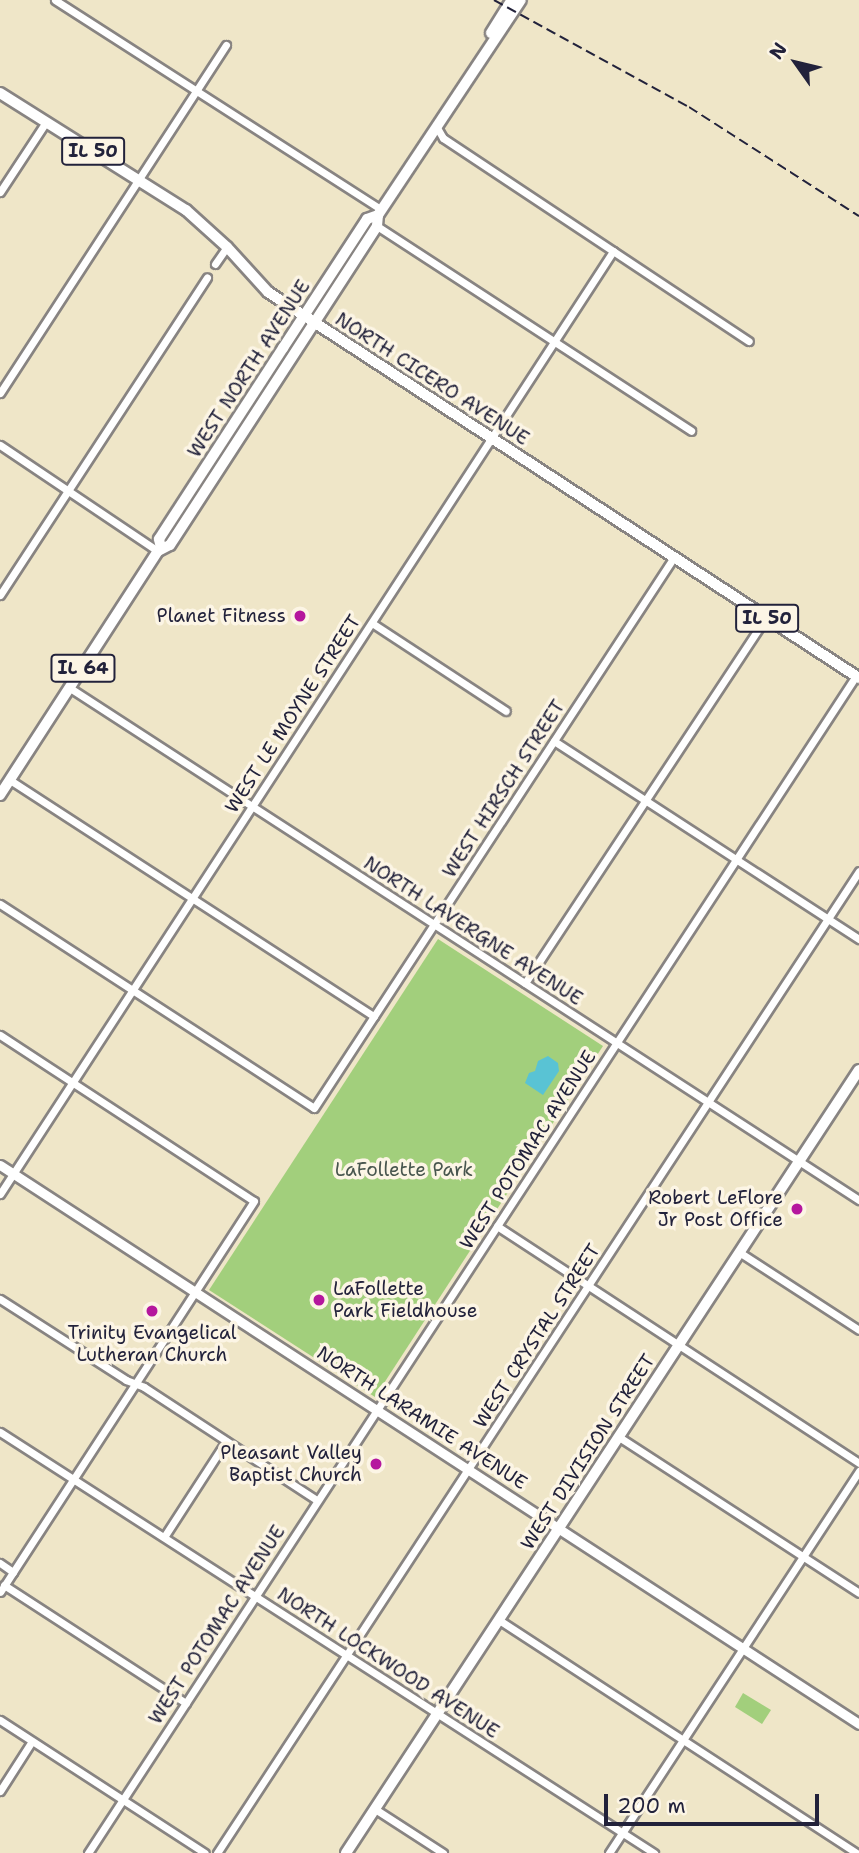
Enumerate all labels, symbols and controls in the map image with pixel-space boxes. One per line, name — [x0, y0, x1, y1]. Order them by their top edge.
north arrow — [761, 28, 831, 98]
text: N — [764, 38, 793, 64]
road number: IL 50 — [60, 136, 126, 166]
street label: WEST NORTH AVENUE — [183, 276, 315, 462]
street label: NORTH CICERO AVENUE — [331, 308, 533, 450]
road number: IL 50 — [734, 604, 800, 632]
place label: Planet Fitness — [157, 605, 286, 627]
marker: Planet Fitness — [292, 608, 308, 624]
street label: WEST LE MOYNE STREET — [220, 611, 366, 817]
road number: IL 64 — [50, 654, 116, 682]
street label: WEST HIRSCH STREET — [438, 696, 570, 882]
street label: NORTH LAVERGNE AVENUE — [359, 852, 587, 1010]
street label: WEST POTOMAC AVENUE — [455, 1046, 601, 1254]
park label: LaFollette Park — [335, 1159, 473, 1181]
place label: Robert LeFlore Jr Post Office — [648, 1187, 783, 1231]
marker: Robert LeFlore Jr Post Office — [789, 1201, 805, 1217]
street label: WEST CRYSTAL STREET — [469, 1240, 605, 1432]
place label: LaFollette Park Fieldhouse — [333, 1278, 477, 1322]
marker: LaFollette Park Fieldhouse — [311, 1292, 327, 1308]
marker: Trinity Evangelical Lutheran Church — [144, 1303, 160, 1319]
place label: Trinity Evangelical Lutheran Church — [68, 1322, 236, 1366]
street label: NORTH LARAMIE AVENUE — [313, 1341, 531, 1495]
street label: WEST DIVISION STREET — [516, 1350, 660, 1554]
place label: Pleasant Valley Baptist Church — [220, 1442, 362, 1486]
marker: Pleasant Valley Baptist Church — [368, 1456, 384, 1472]
street label: WEST POTOMAC AVENUE — [144, 1521, 290, 1729]
street label: NORTH LOCKWOOD AVENUE — [273, 1583, 503, 1743]
scale bar — [607, 1780, 822, 1824]
text: 200 m — [617, 1792, 686, 1820]

